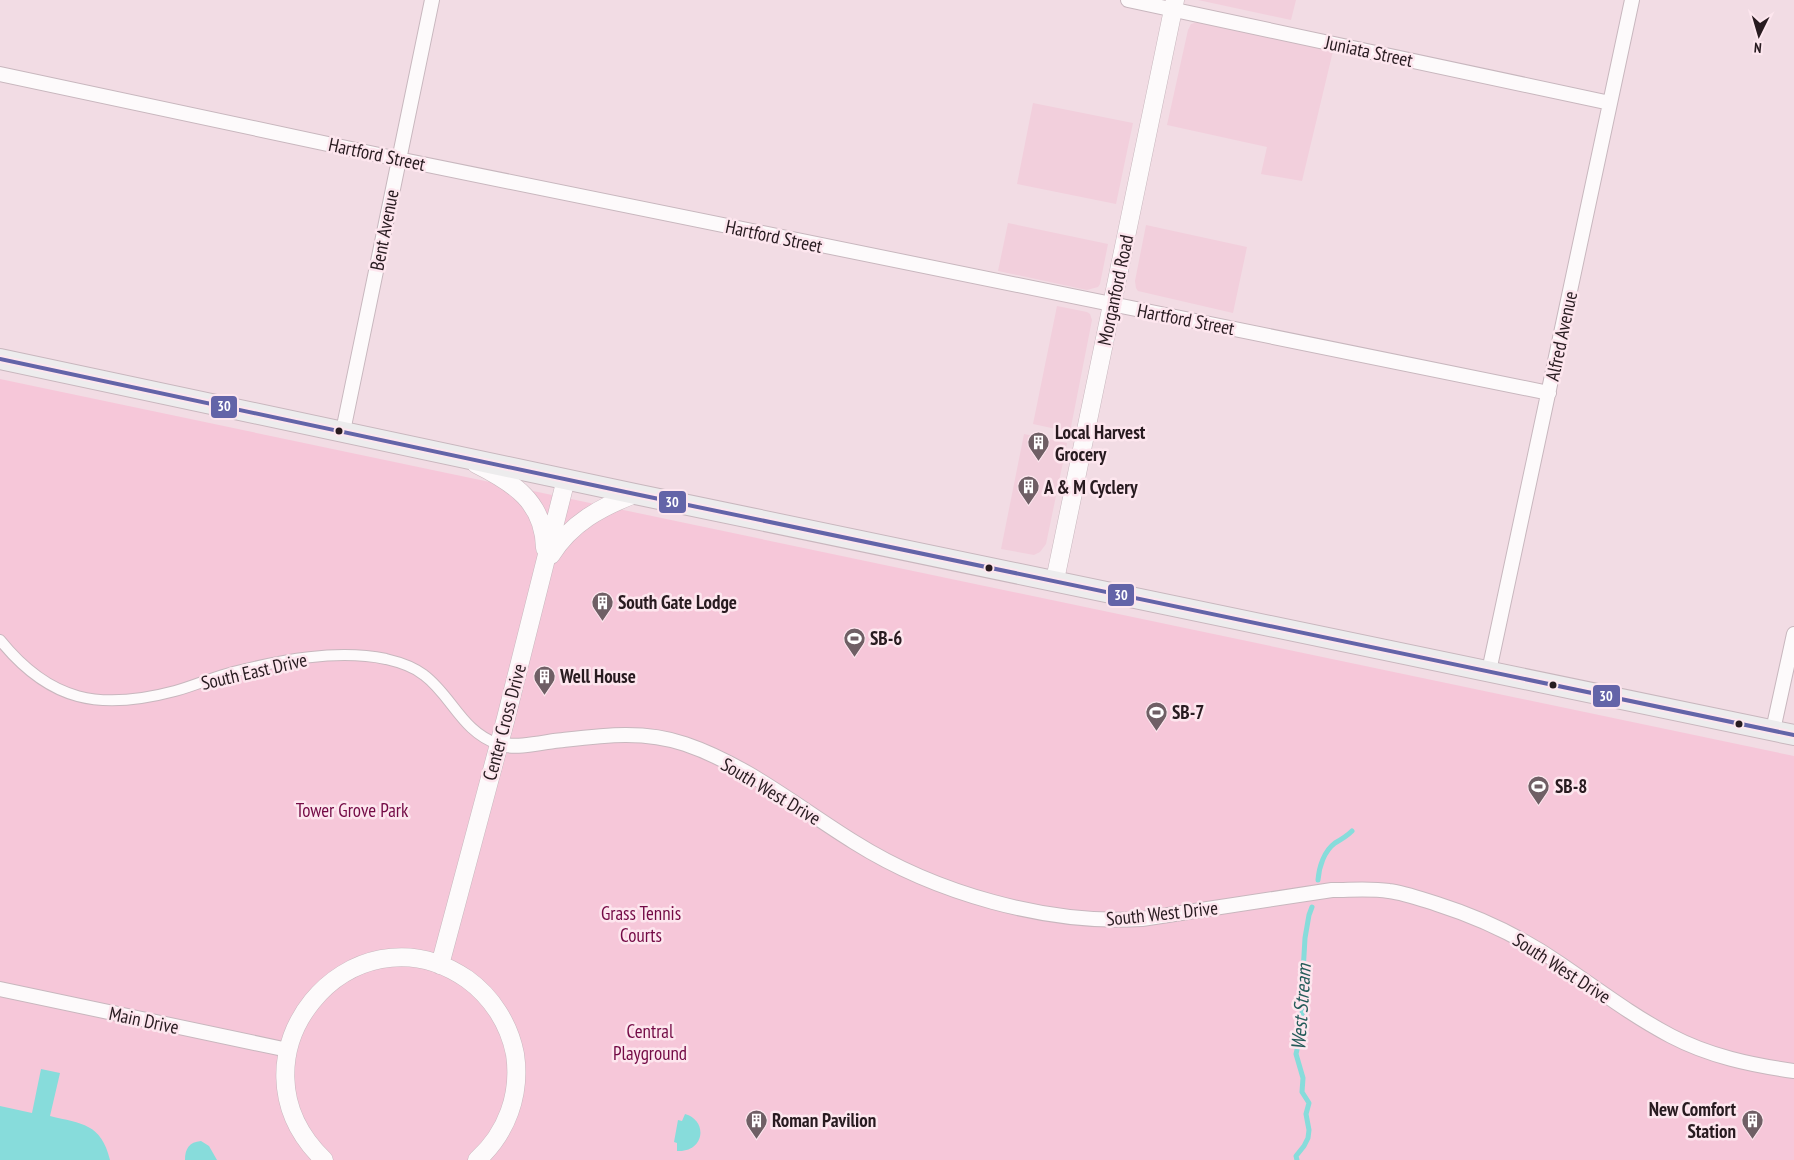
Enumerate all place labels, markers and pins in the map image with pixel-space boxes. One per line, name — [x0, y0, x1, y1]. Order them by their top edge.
place label: Local Harvest Grocery — [1055, 420, 1146, 466]
unlabelled marker — [334, 426, 344, 436]
building icon: Local Harvest Grocery — [1027, 431, 1051, 462]
building icon: A & M Cyclery — [1016, 475, 1040, 506]
place label: A & M Cyclery — [1043, 475, 1138, 499]
unlabelled marker — [984, 563, 994, 573]
building icon: South Gate Lodge — [590, 590, 614, 621]
place label: South Gate Lodge — [618, 590, 737, 614]
sports icon: SB-6 — [842, 626, 866, 657]
place label: SB-6 — [870, 626, 902, 650]
building icon: Well House — [532, 664, 556, 695]
place label: Well House — [559, 664, 636, 688]
unlabelled marker — [1548, 680, 1558, 690]
sports icon: SB-7 — [1144, 700, 1168, 731]
place label: SB-7 — [1172, 700, 1204, 724]
unlabelled marker — [1734, 719, 1744, 729]
sports icon: SB-8 — [1527, 774, 1551, 805]
place label: SB-8 — [1555, 774, 1587, 798]
place label: New Comfort Station — [1649, 1097, 1736, 1143]
building icon: Roman Pavilion — [744, 1108, 768, 1139]
place label: Roman Pavilion — [772, 1108, 876, 1132]
building icon: New Comfort Station — [1740, 1108, 1764, 1139]

